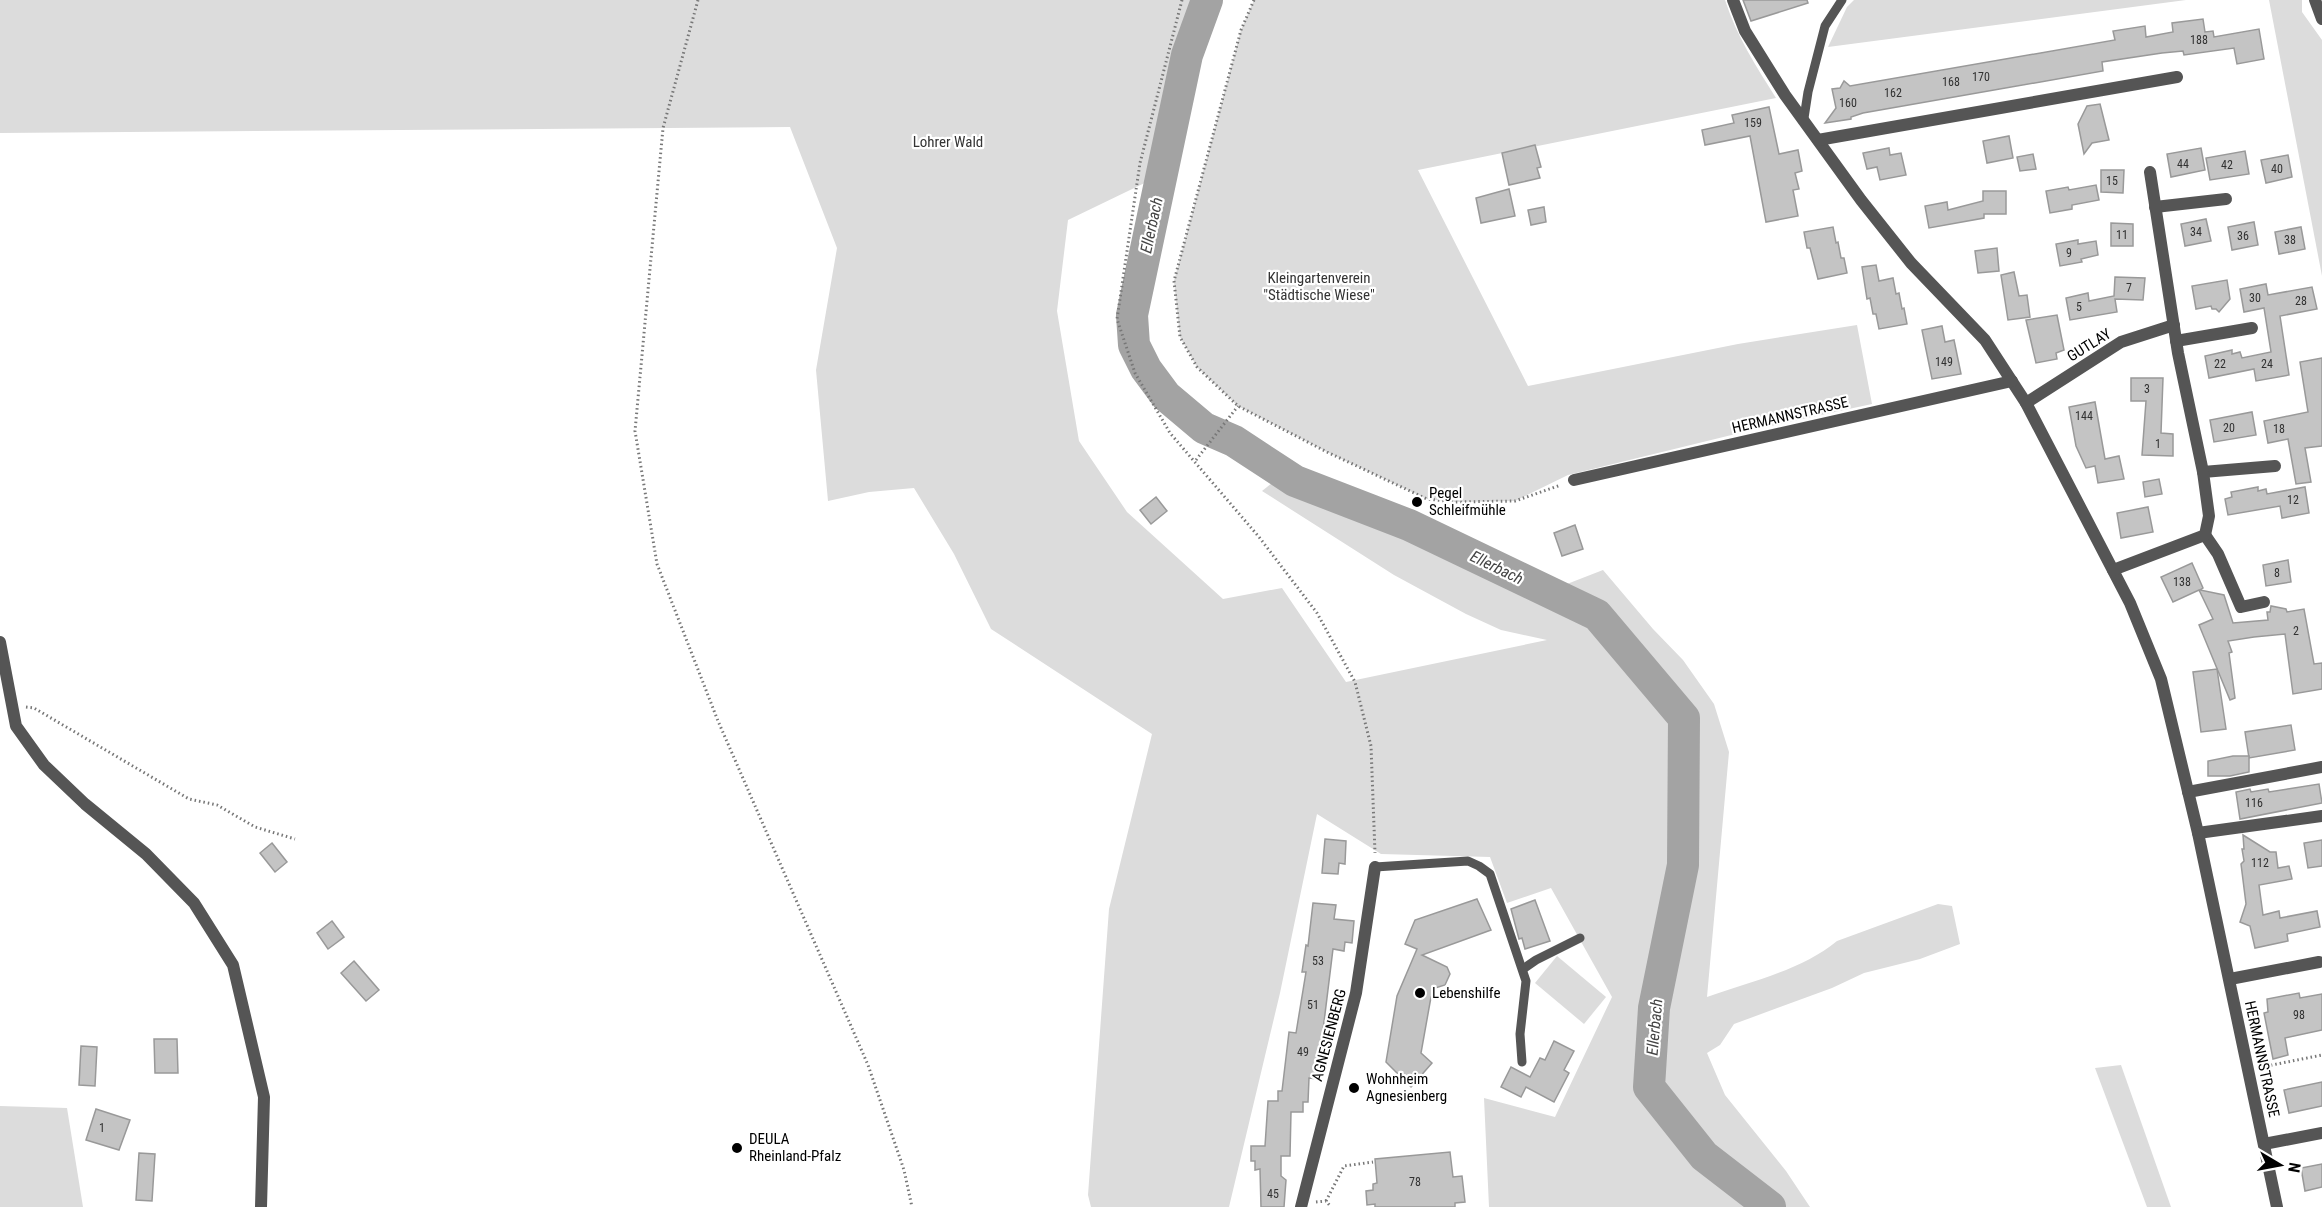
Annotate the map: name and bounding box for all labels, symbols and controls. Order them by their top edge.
house number: 188 [2190,33,2208,47]
house number: 170 [1972,70,1990,84]
house number: 168 [1942,75,1960,89]
house number: 162 [1884,86,1902,100]
house number: 160 [1839,96,1857,110]
house number: 159 [1744,116,1762,130]
park label: Lohrer Wald [913,133,983,151]
house number: 44 [2177,157,2189,171]
house number: 42 [2221,158,2233,172]
house number: 40 [2271,162,2283,176]
house number: 15 [2106,174,2118,188]
water label: Ellerbach [1136,195,1167,255]
house number: 34 [2190,225,2202,239]
house number: 11 [2116,228,2128,242]
house number: 36 [2237,229,2249,243]
house number: 38 [2284,233,2296,247]
house number: 9 [2066,246,2072,260]
park label: Kleingartenverein "Städtische Wiese" [1263,269,1375,304]
house number: 7 [2126,281,2132,295]
house number: 30 [2249,291,2261,305]
house number: 28 [2295,294,2307,308]
house number: 5 [2076,300,2082,314]
street label: GUTLAY [2064,325,2114,365]
house number: 149 [1935,355,1953,369]
house number: 22 [2214,357,2226,371]
house number: 24 [2261,357,2273,371]
house number: 3 [2144,382,2150,396]
street label: HERMANNSTRASSE [1730,393,1850,437]
house number: 144 [2075,409,2093,423]
house number: 20 [2223,421,2235,435]
house number: 18 [2273,422,2285,436]
house number: 1 [2155,437,2161,451]
place label: Pegel Schleifmühle [1429,484,1506,519]
house number: 12 [2287,493,2299,507]
marker: Pegel Schleifmühle [1410,495,1424,509]
water label: Ellerbach [1467,547,1526,588]
house number: 8 [2274,566,2280,580]
house number: 138 [2173,575,2191,589]
house number: 2 [2293,624,2299,638]
house number: 116 [2245,796,2263,810]
house number: 112 [2251,856,2269,870]
house number: 53 [1312,954,1324,968]
place label: Lebenshilfe [1432,984,1500,1002]
marker: Lebenshilfe [1413,986,1427,1000]
street label: AGNESIENBERG [1308,987,1350,1083]
house number: 51 [1307,998,1319,1012]
water label: Ellerbach [1643,998,1666,1056]
street label: HERMANNSTRASSE [2241,999,2283,1119]
house number: 98 [2293,1008,2305,1022]
house number: 49 [1297,1045,1309,1059]
place label: Wohnheim Agnesienberg [1366,1070,1447,1105]
marker: Wohnheim Agnesienberg [1347,1081,1361,1095]
house number: 1 [99,1121,105,1135]
place label: DEULA Rheinland-Pfalz [749,1130,841,1165]
north arrow [2250,1135,2310,1195]
marker: DEULA Rheinland-Pfalz [730,1141,744,1155]
text: N [2284,1161,2304,1174]
house number: 78 [1409,1175,1421,1189]
house number: 45 [1267,1187,1279,1201]

